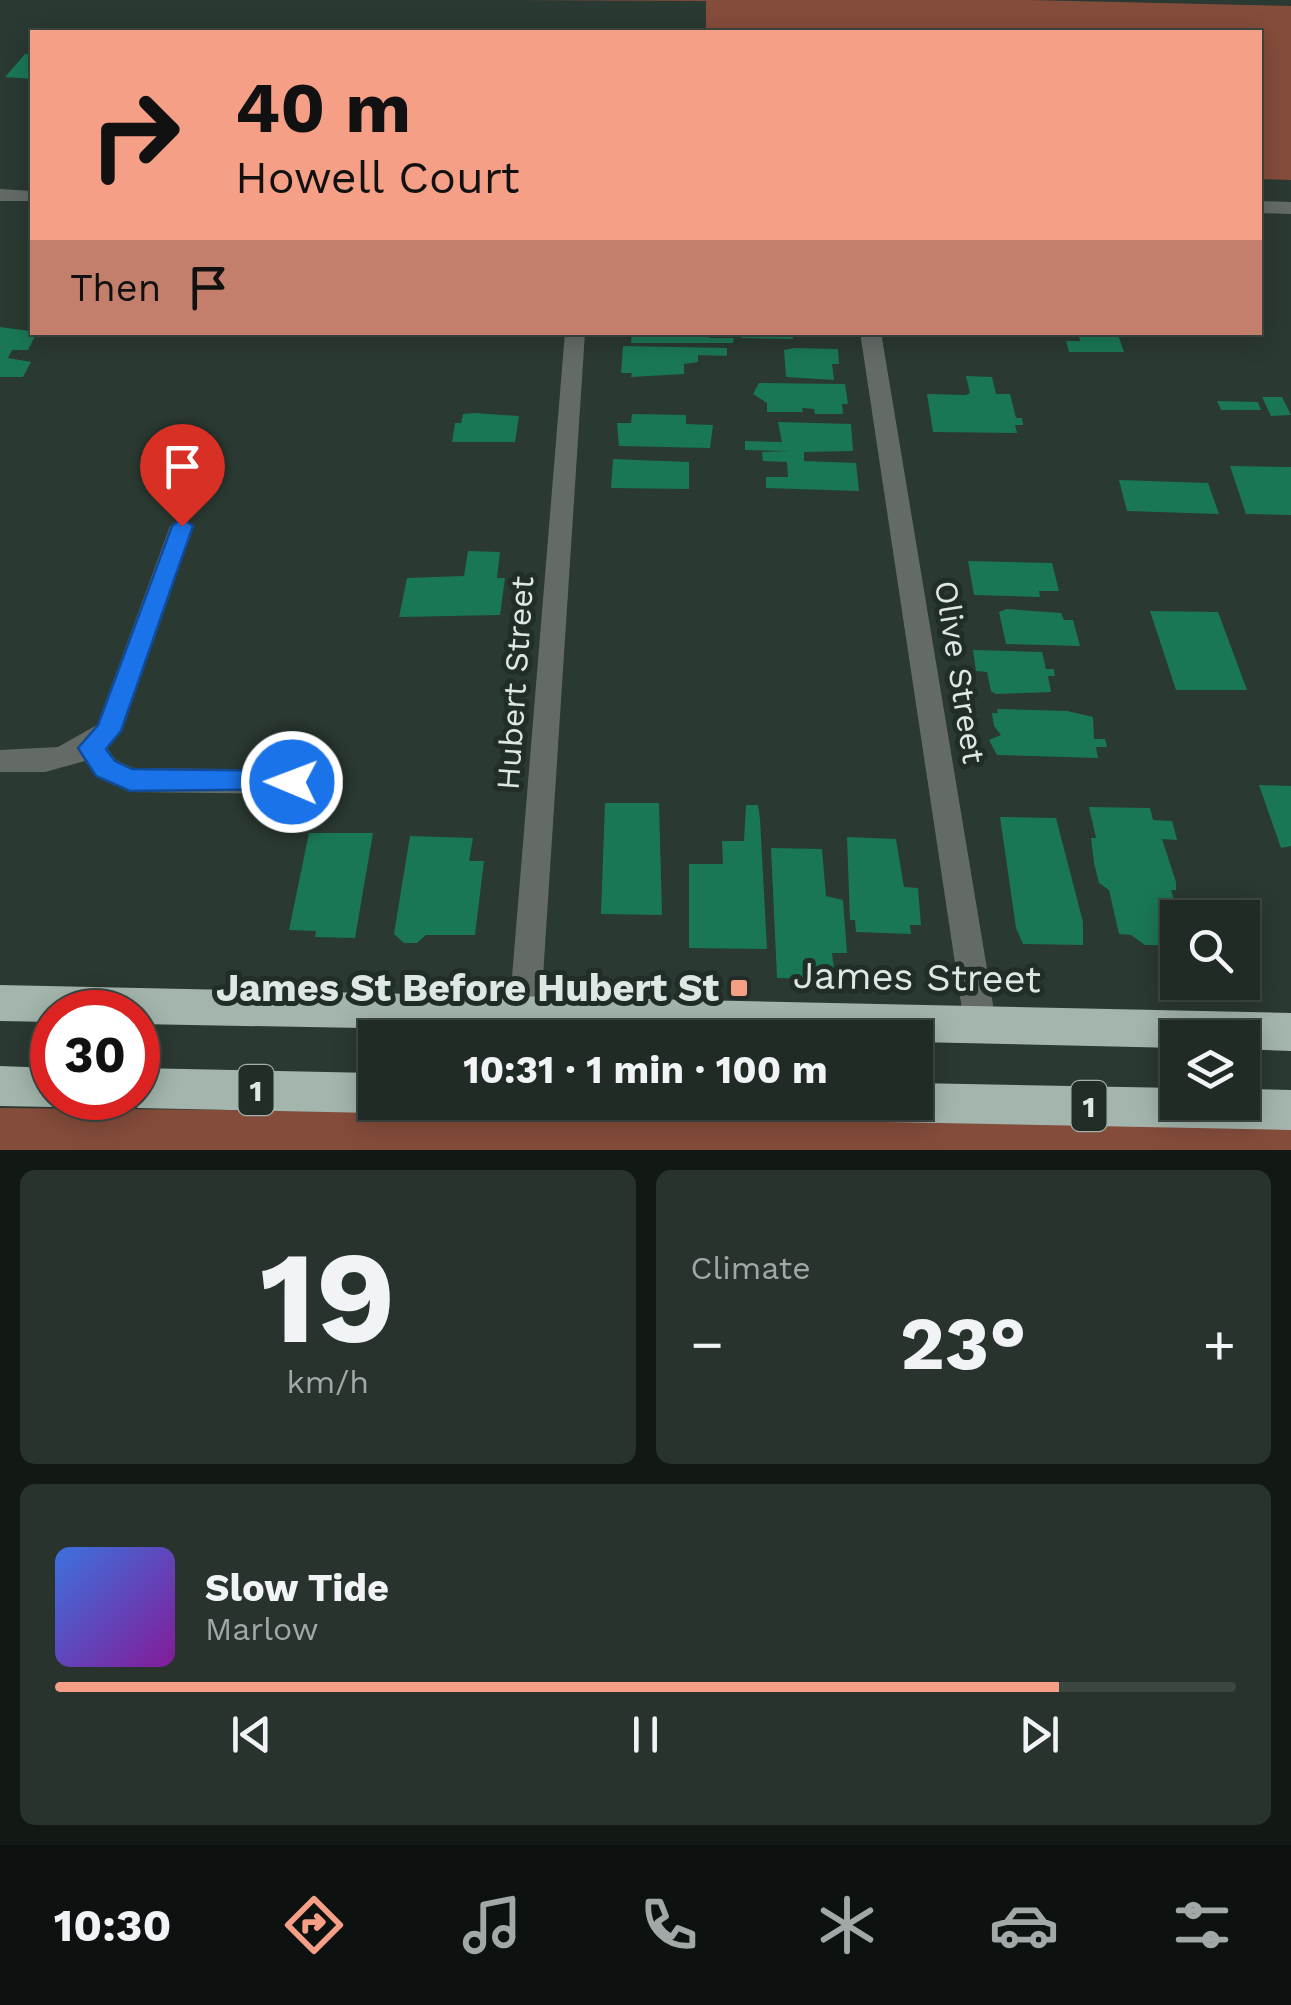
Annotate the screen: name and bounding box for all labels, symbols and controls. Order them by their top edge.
text: 40 m [235,67,411,149]
icon: right [70,70,200,200]
text: Howell Court [235,151,520,204]
icon: arrive [181,260,236,315]
text: Then [70,266,161,310]
pin [140,424,225,527]
icon: arrive [155,439,210,494]
street label: Hubert Street [489,575,541,791]
street label: Olive Street [927,578,993,766]
position arrow [240,730,344,834]
map controls [1160,900,1260,1120]
button: search [1160,900,1260,1000]
street label: James Street [793,953,1041,1001]
place label: James St Before Hubert St [216,966,719,1010]
marker: James St Before Hubert St [728,977,750,999]
speed limit sign: 30 [30,990,160,1120]
button: layers [1160,1020,1260,1120]
text: 10:31 · 1 min · 100 m [463,1048,828,1092]
road number: 1 [238,1065,274,1115]
road number: 1 [1072,1081,1106,1131]
text: 19 [260,1221,396,1374]
text: Climate [691,1249,811,1287]
text: 23° [900,1299,1026,1387]
text: − [691,1312,724,1376]
text: + [1203,1312,1236,1376]
text: km/h [287,1363,369,1401]
text: Slow Tide [205,1566,389,1610]
text: Marlow [205,1610,319,1648]
icon: previous [224,1707,279,1762]
icon: pause [618,1707,673,1762]
icon: next [1012,1707,1067,1762]
icon: directions [279,1890,349,1960]
icon: music [457,1890,527,1960]
icon: phone [634,1890,704,1960]
icon: climate [812,1890,882,1960]
icon: car [989,1890,1059,1960]
icon: filters [1167,1890,1237,1960]
text: 10:30 [54,1899,171,1952]

